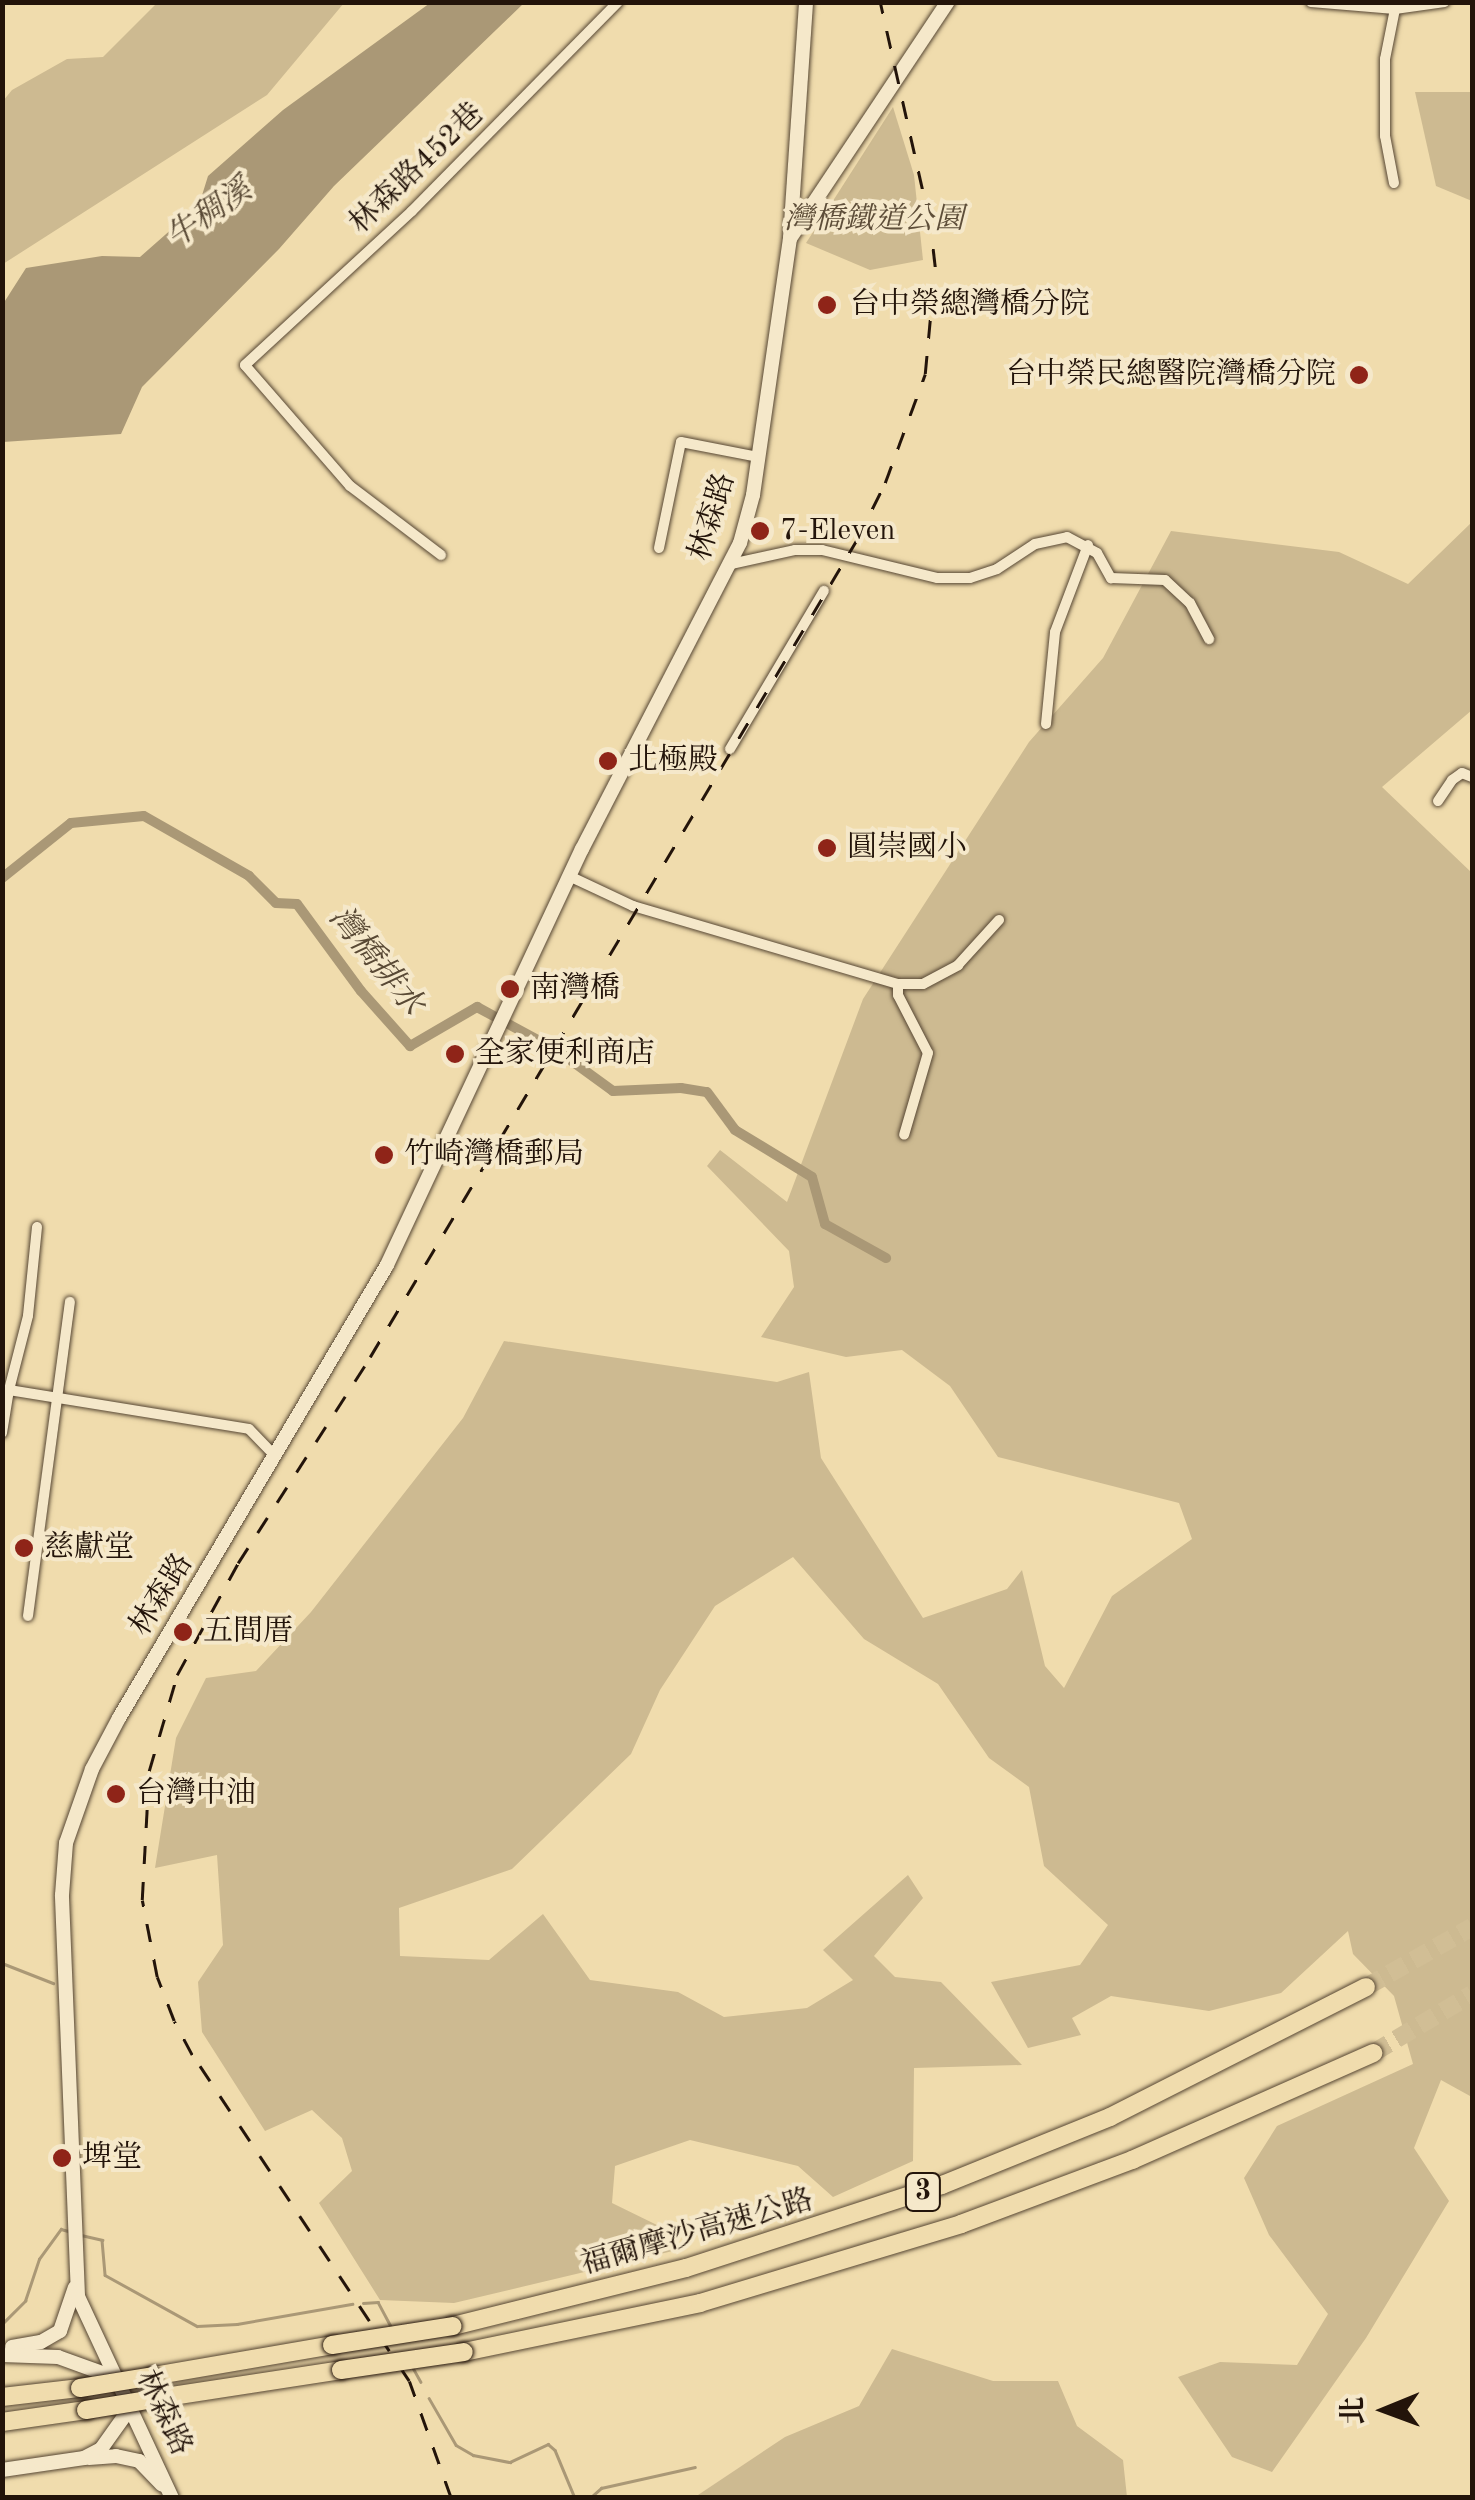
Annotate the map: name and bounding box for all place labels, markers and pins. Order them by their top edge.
place label: 台中榮總灣橋分院 [850,287,1090,323]
marker: 台中榮總灣橋分院 [814,292,840,318]
place label: 台中榮民總醫院灣橋分院 [1006,357,1336,393]
marker: 台中榮民總醫院灣橋分院 [1346,362,1372,388]
place label: 7-Eleven [780,513,896,549]
marker: 7-Eleven [749,520,771,542]
place label: 北極殿 [628,743,718,779]
marker: 北極殿 [597,750,619,772]
place label: 圓崇國小 [847,830,967,866]
marker: 圓崇國小 [816,837,838,859]
place label: 南灣橋 [530,971,620,1007]
marker: 南灣橋 [499,978,521,1000]
place label: 全家便利商店 [475,1036,655,1072]
marker: 全家便利商店 [444,1043,466,1065]
place label: 竹崎灣橋郵局 [404,1137,584,1173]
marker: 竹崎灣橋郵局 [373,1144,395,1166]
place label: 慈獻堂 [44,1530,134,1566]
marker: 慈獻堂 [13,1537,35,1559]
place label: 五間厝 [203,1614,293,1650]
marker: 五間厝 [172,1621,194,1643]
place label: 台灣中油 [136,1776,256,1812]
marker: 台灣中油 [105,1783,127,1805]
place label: 埤堂 [82,2140,142,2176]
marker: 埤堂 [51,2147,73,2169]

